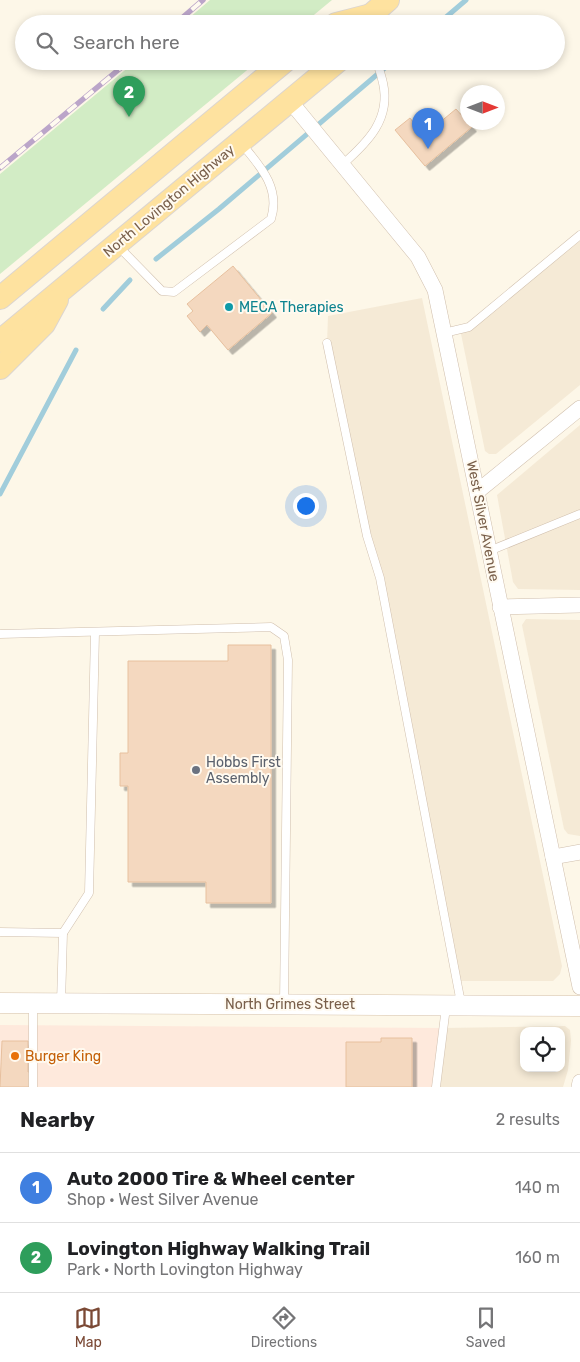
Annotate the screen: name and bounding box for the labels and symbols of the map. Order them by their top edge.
pin: 2 [113,76,145,117]
north arrow [460,85,505,130]
pin: 1 [412,108,444,149]
street label: North Lovington Highway [100,141,238,261]
place label: MECA Therapies [239,299,344,316]
marker: MECA Therapies [223,301,235,313]
street label: West Silver Avenue [463,459,503,583]
your location [293,493,319,519]
place label: Hobbs First Assembly [206,754,281,787]
marker: Hobbs First Assembly [190,764,202,776]
street label: North Grimes Street [225,996,356,1013]
place label: Burger King [25,1048,101,1065]
marker: Burger King [9,1050,21,1062]

